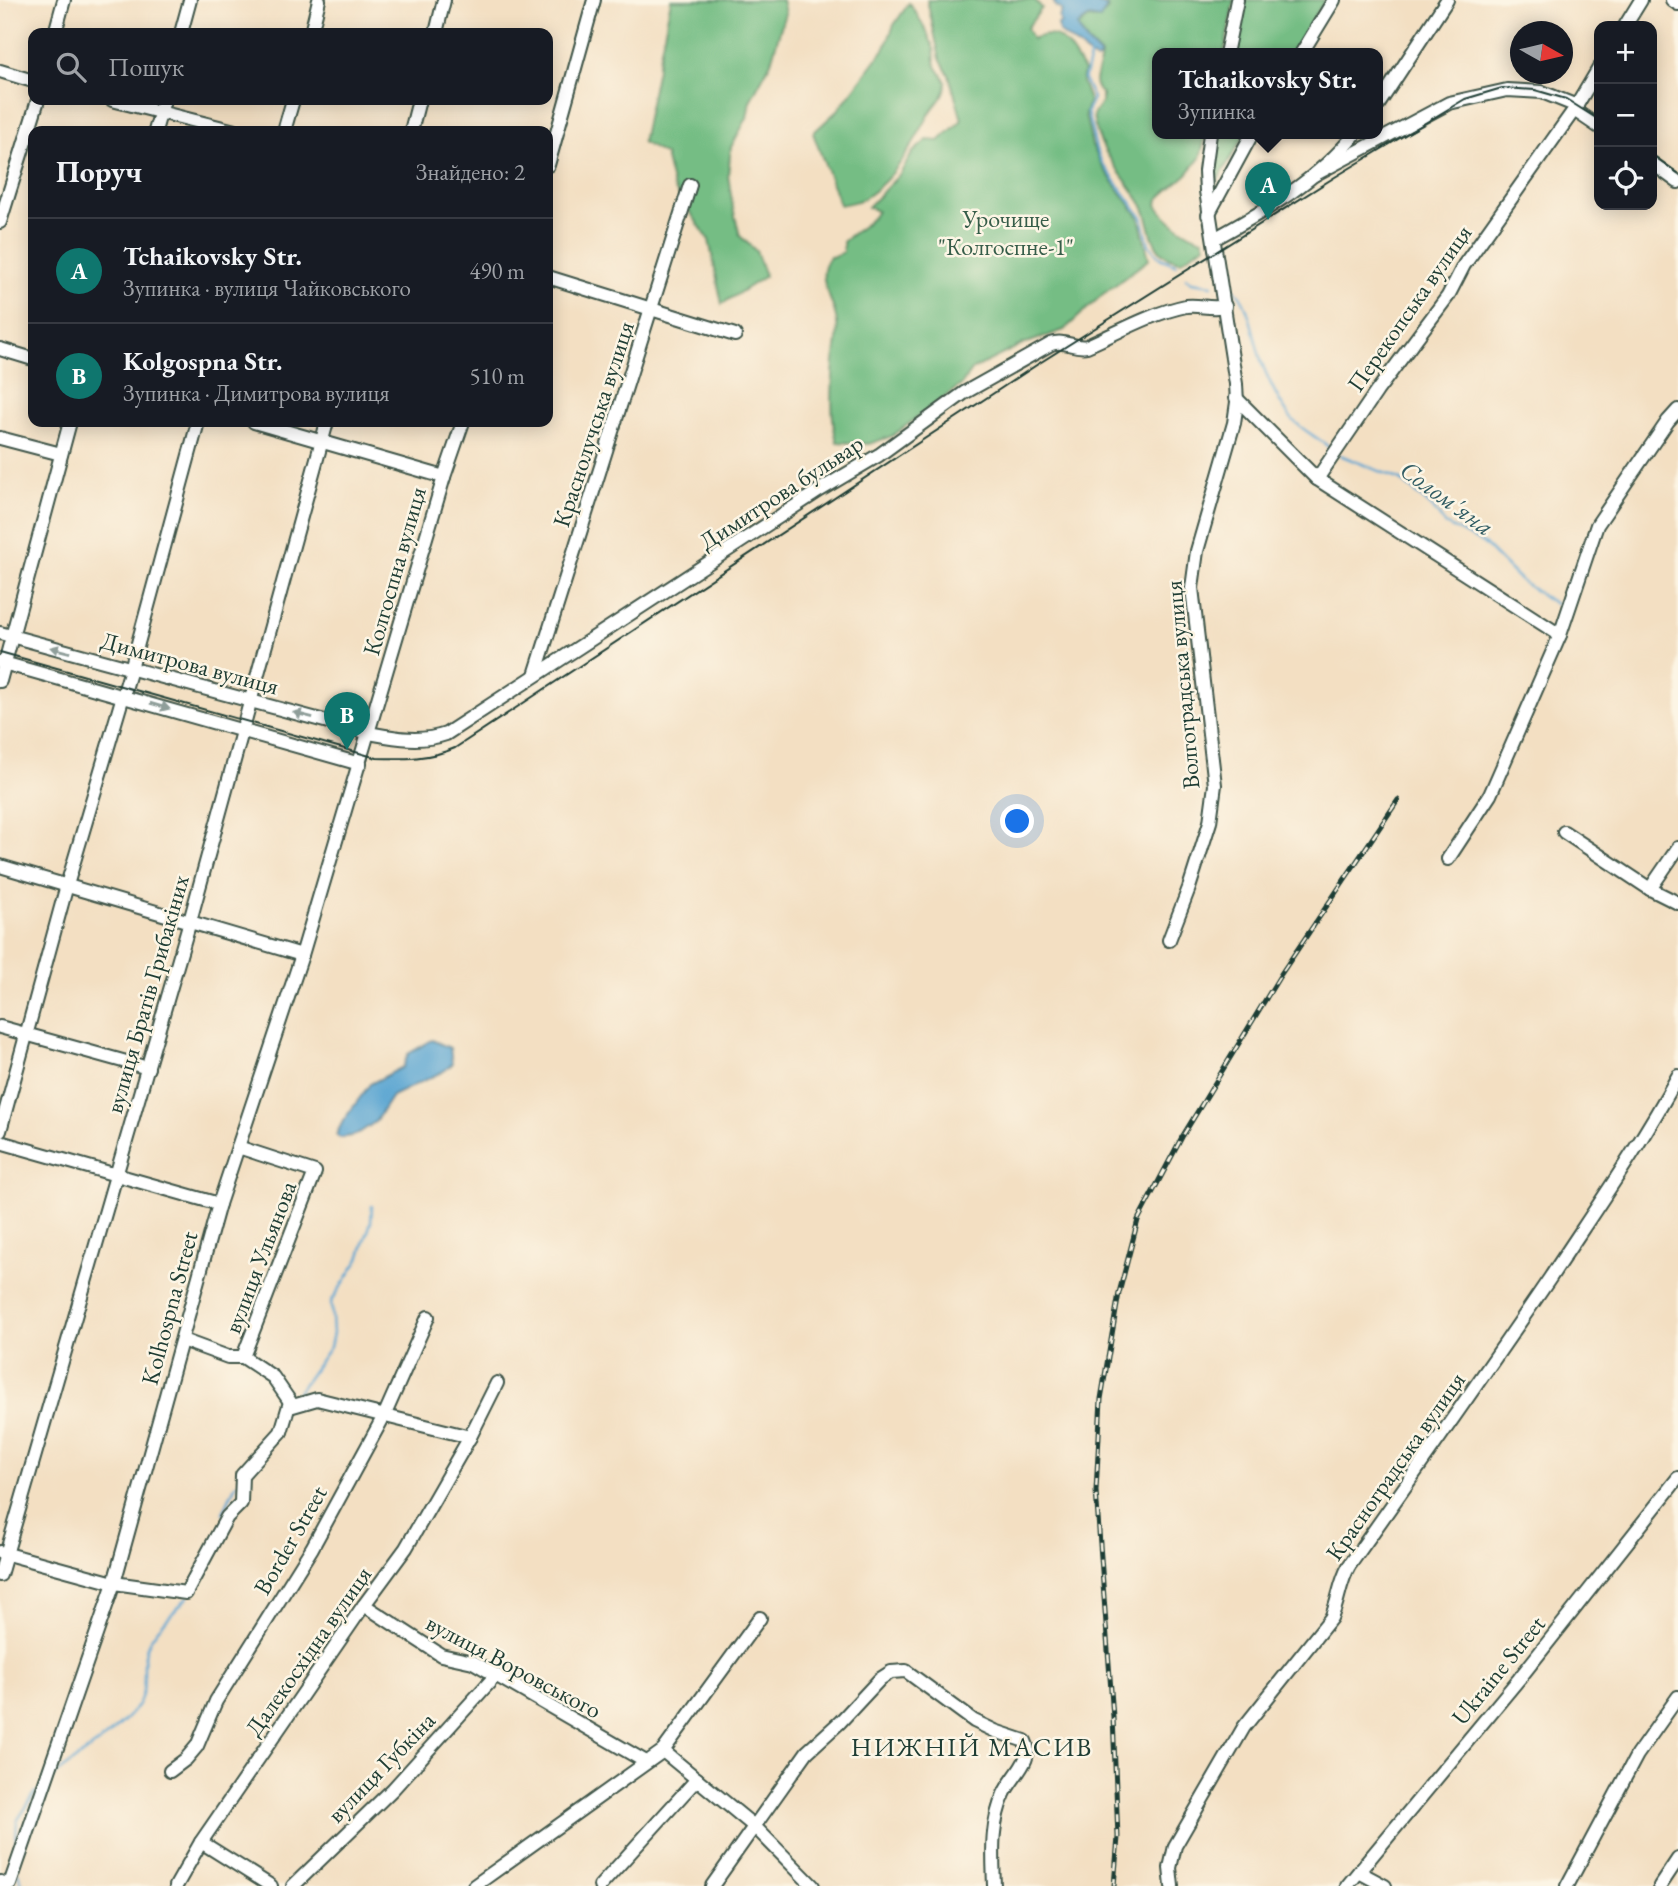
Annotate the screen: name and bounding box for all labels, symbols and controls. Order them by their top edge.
north arrow [1510,21,1573,84]
map controls [1594,21,1657,210]
button: + [1594,21,1657,84]
search box [28,28,553,105]
icon: search [52,48,90,86]
popup [1152,48,1383,139]
text: Пошук [108,50,184,84]
text: Tchaikovsky Str. [1178,62,1357,96]
button: − [1594,84,1657,147]
text: Зупинка [1178,96,1255,126]
button: locate [1594,147,1657,210]
text: Поруч [56,152,142,191]
text: Знайдено: 2 [416,157,525,187]
pin: A [1245,162,1291,220]
park label: Урочище "Колгоспне-1" [938,203,1074,262]
street label: Перекопська вулиця [1340,218,1478,398]
text: Tchaikovsky Str. [123,239,302,273]
text: A [71,256,87,286]
text: 490 m [469,256,525,286]
text: Зупинка · вулиця Чайковського [123,273,411,303]
street label: Краснолучська вулиця [545,317,641,531]
text: Kolgospna Str. [123,344,283,378]
text: B [72,361,86,391]
text: 510 m [469,361,525,391]
text: Зупинка · Димитрова вулиця [123,378,390,408]
street label: Димитрова бульвар [693,427,869,557]
water label: Солом'яна [1393,452,1501,544]
street label: Колгоспна вулиця [355,483,433,659]
street label: Волгоградська вулиця [1157,579,1207,791]
street label: Димитрова вулиця [98,624,283,702]
one-way arrow [49,644,70,654]
pin: B [324,692,370,750]
one-way arrow [150,701,171,711]
one-way arrow [292,709,314,720]
your location [1000,804,1034,838]
street label: вулиця Братів Грибакіних [98,871,196,1117]
street label: вулиця Ульянова [217,1176,303,1338]
street label: Kolhospna Street [134,1227,205,1388]
street label: Красноградська вулиця [1318,1365,1472,1566]
street label: Border Street [246,1479,334,1600]
street label: Далекосхідна вулиця [238,1560,378,1742]
street label: вулиця Воровського [421,1607,607,1725]
street label: Ukraine Street [1444,1609,1552,1731]
street label: вулиця Губкіна [320,1705,442,1829]
district label: НИЖНІЙ МАСИВ [851,1730,1093,1764]

